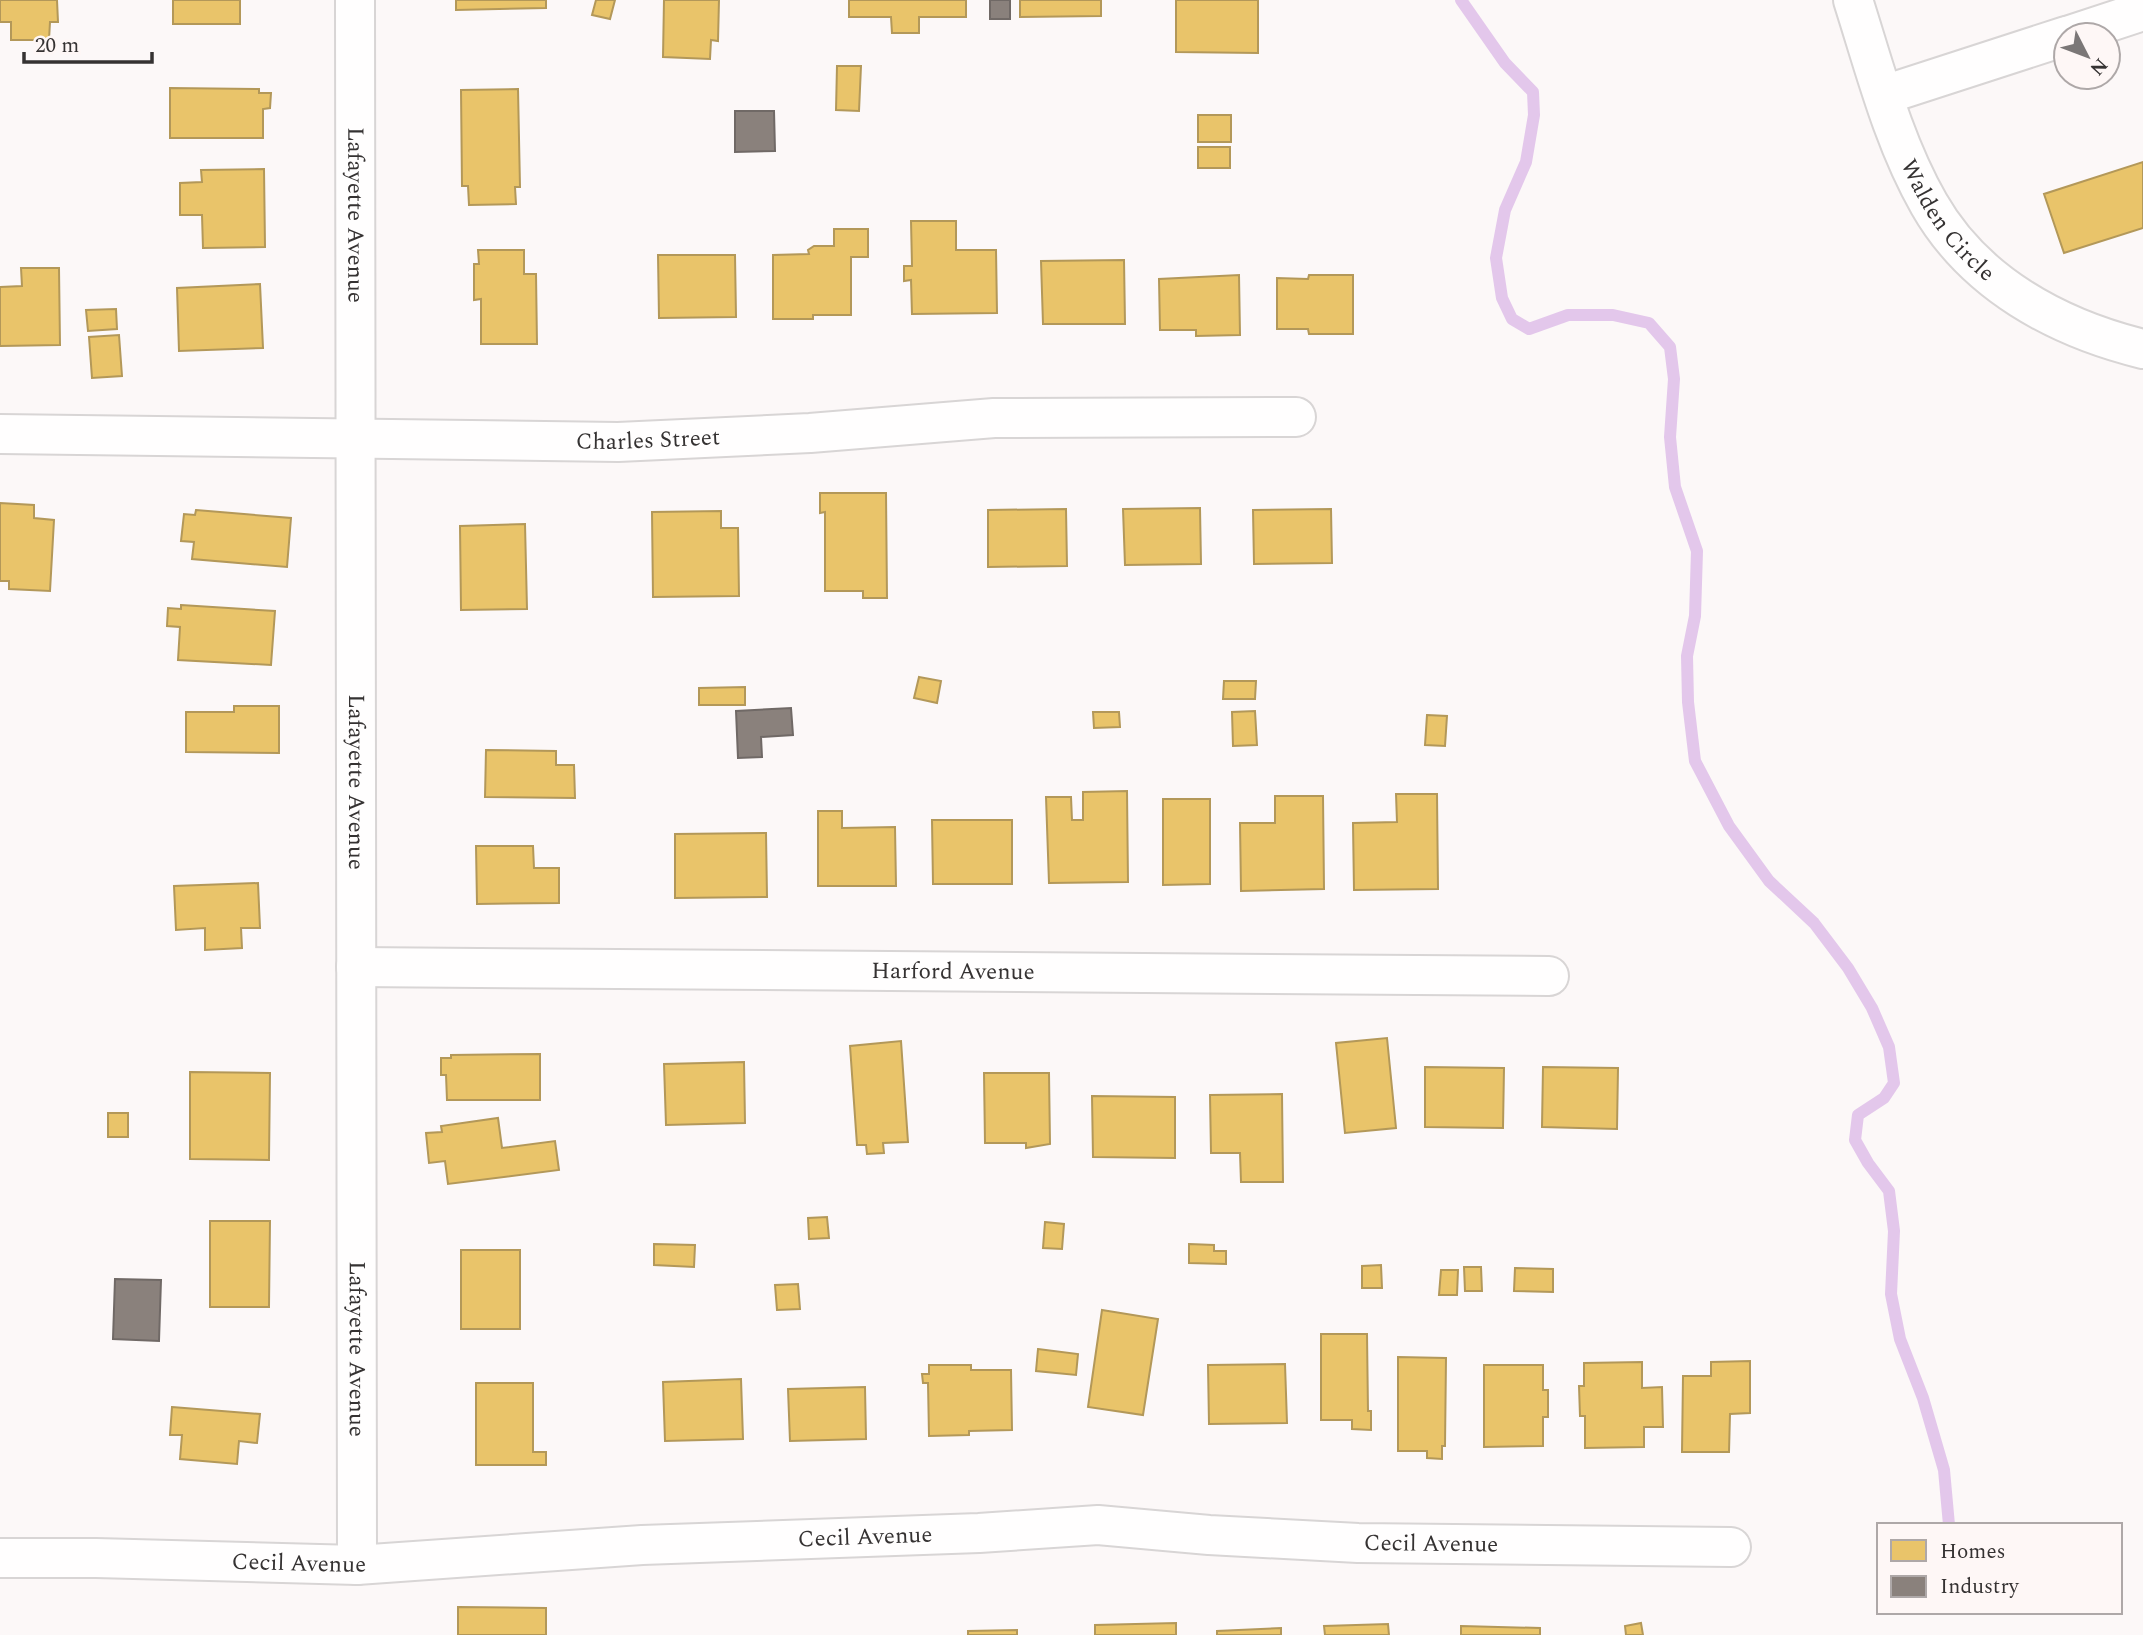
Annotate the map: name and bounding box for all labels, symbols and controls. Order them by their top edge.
scale bar [24,21,152,65]
north arrow [2052,21,2122,91]
text: 20 m [35,30,79,62]
text: N [2083,51,2114,82]
street label: Lafayette Avenue [338,127,373,303]
street label: Walden Circle [1891,153,2003,290]
street label: Charles Street [576,420,721,460]
street label: Lafayette Avenue [338,694,374,870]
street label: Harford Avenue [871,953,1035,990]
street label: Lafayette Avenue [339,1261,374,1437]
street label: Cecil Avenue [797,1517,933,1557]
legend [1877,1523,2122,1614]
street label: Cecil Avenue [1364,1526,1499,1562]
text: Homes [1940,1536,2006,1568]
street label: Cecil Avenue [231,1544,367,1583]
text: Industry [1940,1571,2020,1603]

